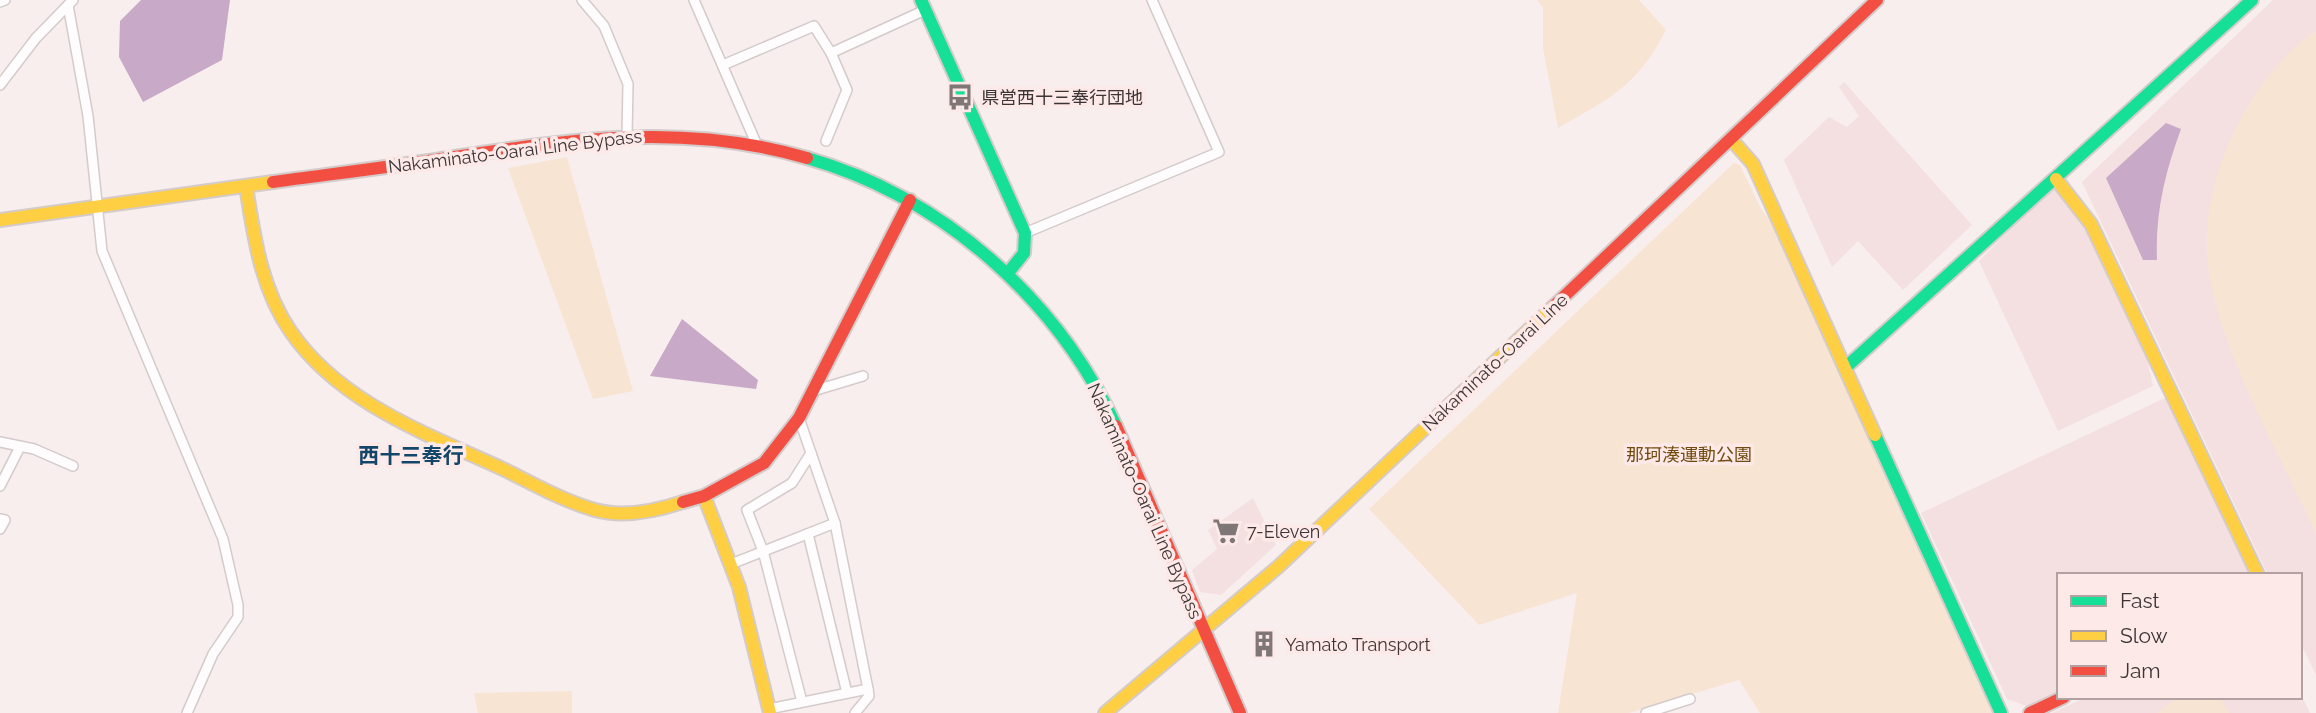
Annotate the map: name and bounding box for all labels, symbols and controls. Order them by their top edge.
bus stop icon: 県営西十三奉行団地 [945,82,975,112]
place label: 県営西十三奉行団地 [981,87,1143,108]
street label: Nakaminato-Oarai Line Bypass [387,125,643,177]
street label: Nakaminato-Oarai Line [1418,289,1572,435]
street label: Nakaminato-Oarai Line Bypass [1083,380,1207,622]
district label: 西十三奉行 [359,443,464,468]
park label: 那珂湊運動公園 [1626,444,1752,465]
supermarket icon: 7-Eleven [1211,516,1241,546]
place label: 7-Eleven [1247,521,1320,542]
legend [2057,573,2302,699]
text: Fast [2120,588,2160,613]
text: Slow [2120,623,2168,648]
building icon: Yamato Transport [1249,629,1279,659]
place label: Yamato Transport [1285,634,1431,655]
text: Jam [2120,658,2161,683]

